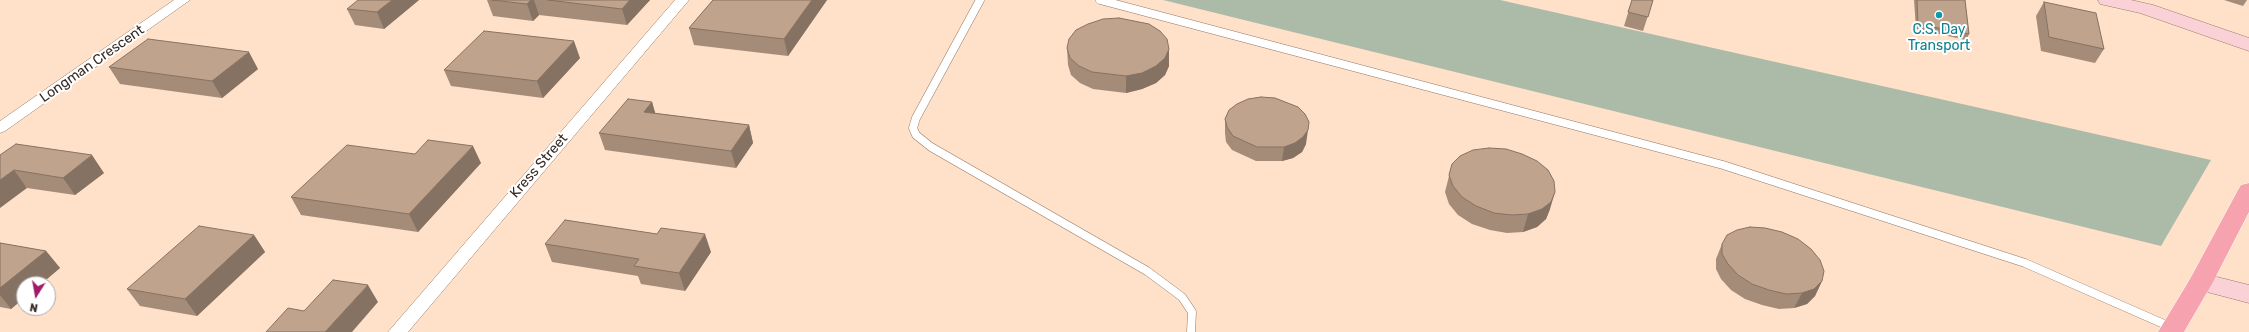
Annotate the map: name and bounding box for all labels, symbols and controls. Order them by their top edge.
marker: C.S. Day Transport [1934,10,1944,20]
street label: Longman Crescent [37,22,147,106]
place label: C.S. Day Transport [1908,22,1970,54]
street label: Kress Street [507,130,571,202]
north arrow [16,276,56,316]
text: N [29,300,39,314]

